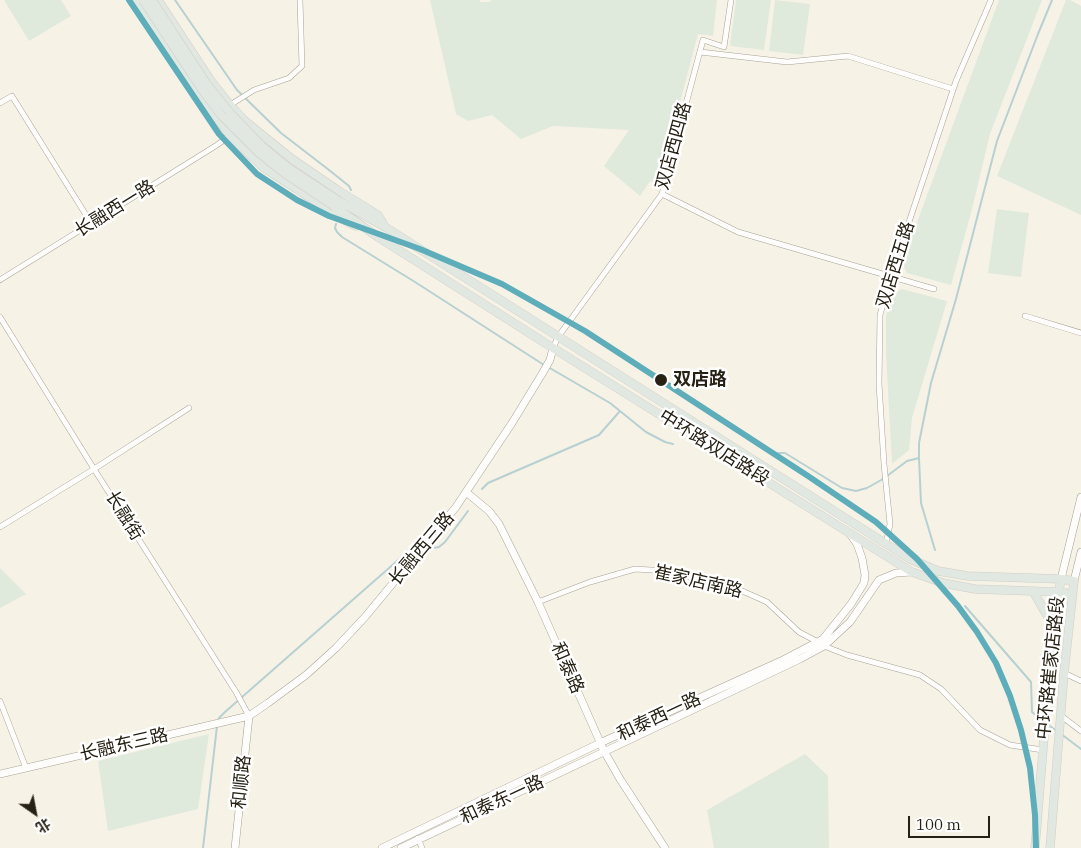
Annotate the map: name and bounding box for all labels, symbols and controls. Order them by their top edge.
street label: 双店西四路 [652,100,696,192]
street label: 长融西一路 [71,176,159,242]
street label: 双店西五路 [873,219,919,311]
place label: 双店路 [673,369,727,391]
marker: 双店路 [653,372,669,388]
street label: 中环路双店路段 [655,405,773,491]
street label: 长融街 [101,487,147,545]
street label: 长融西三路 [385,508,459,590]
street label: 崔家店南路 [652,561,744,603]
street label: 中环路崔家店路段 [1033,595,1069,741]
street label: 和泰路 [546,639,588,697]
street label: 和泰西一路 [614,688,704,746]
street label: 长融东三路 [78,724,170,766]
street label: 和顺路 [228,754,256,810]
street label: 和泰东一路 [457,771,547,829]
north arrow [10,788,60,838]
scale bar [911,806,994,838]
text: 北 [32,814,54,837]
text: 100 m [916,815,961,834]

